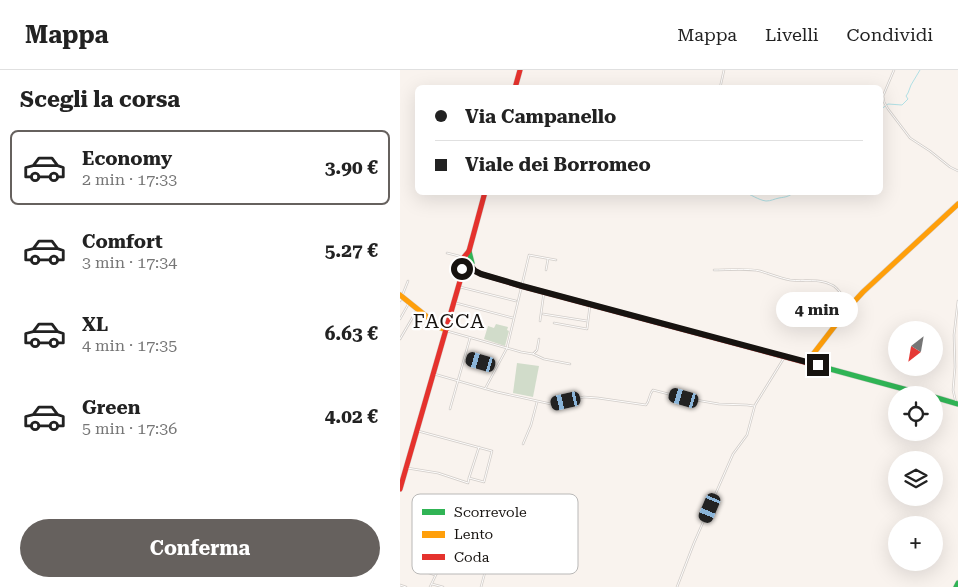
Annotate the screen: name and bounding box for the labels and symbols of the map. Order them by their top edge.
route start [451,258,473,280]
callout: 4 min [777,292,859,328]
district label: FACCA [413,309,485,333]
north arrow [888,321,942,376]
car [464,351,497,373]
route end [807,354,829,376]
car [667,387,700,409]
car [549,390,582,412]
car [697,491,722,525]
legend [412,494,578,574]
text: Scorrevole [454,504,527,520]
text: Lento [454,526,493,542]
text: Coda [454,549,490,565]

